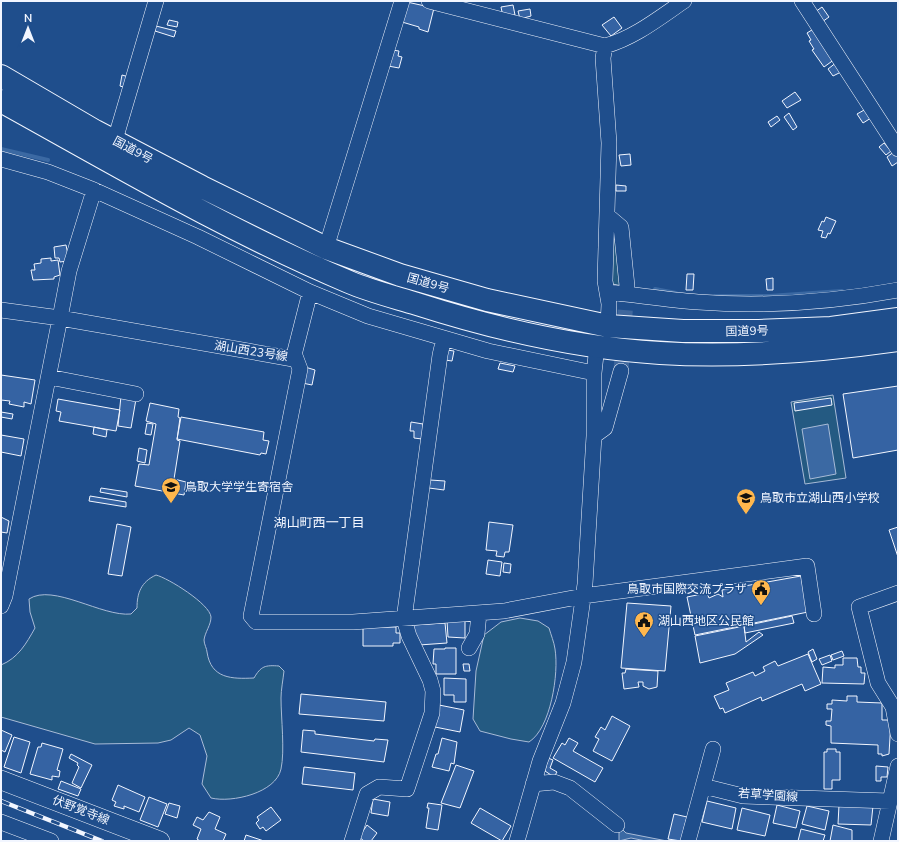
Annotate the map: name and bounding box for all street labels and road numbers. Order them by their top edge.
street label: 国道9号 [110,133,156,167]
street label: 国道9号 [405,269,451,297]
street label: 国道9号 [725,323,769,339]
street label: 湖山西23号線 [213,337,289,365]
street label: 若草学園線 [738,785,798,805]
street label: 伏野覚寺線 [50,792,112,828]

